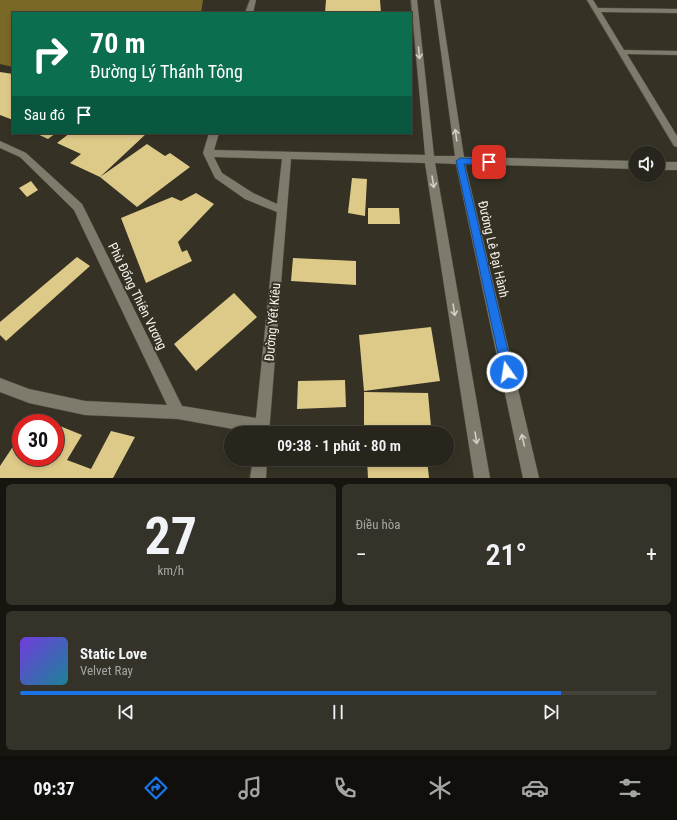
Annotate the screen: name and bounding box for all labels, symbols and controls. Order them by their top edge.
text: 70 m [90,27,146,60]
icon: right [24,28,76,80]
one-way arrow [416,46,423,59]
text: Đường Lý Thánh Tông [90,61,243,82]
icon: arrive [73,104,95,126]
text: Sau đó [24,106,65,124]
one-way arrow [452,129,460,142]
pin [472,145,506,179]
map controls [629,146,665,182]
button: sound [629,146,665,182]
icon: arrive [478,151,500,173]
one-way arrow [429,175,437,188]
street label: Đường Lê Đại Hành [475,199,512,299]
street label: Phù Đổng Thiên Vương [105,240,170,352]
street label: Đường Yết Kiêu [262,282,283,362]
one-way arrow [451,303,459,316]
position arrow [486,351,528,393]
speed limit sign: 30 [12,414,64,466]
one-way arrow [472,432,480,445]
one-way arrow [518,434,526,447]
text: 09:38 · 1 phút · 80 m [277,437,401,455]
text: 27 [144,506,197,567]
text: Điều hòa [356,517,401,532]
text: 21° [485,537,527,572]
text: − [356,542,367,567]
text: + [646,542,657,567]
text: km/h [157,563,184,578]
text: Static Love [80,645,147,663]
text: Velvet Ray [80,663,133,678]
icon: previous [115,701,137,723]
icon: pause [327,701,349,723]
icon: next [540,701,562,723]
icon: directions [142,774,170,802]
icon: music [236,774,264,802]
icon: phone [331,774,359,802]
icon: climate [426,774,454,802]
icon: car [521,774,549,802]
icon: filters [616,774,644,802]
text: 09:37 [33,778,75,799]

